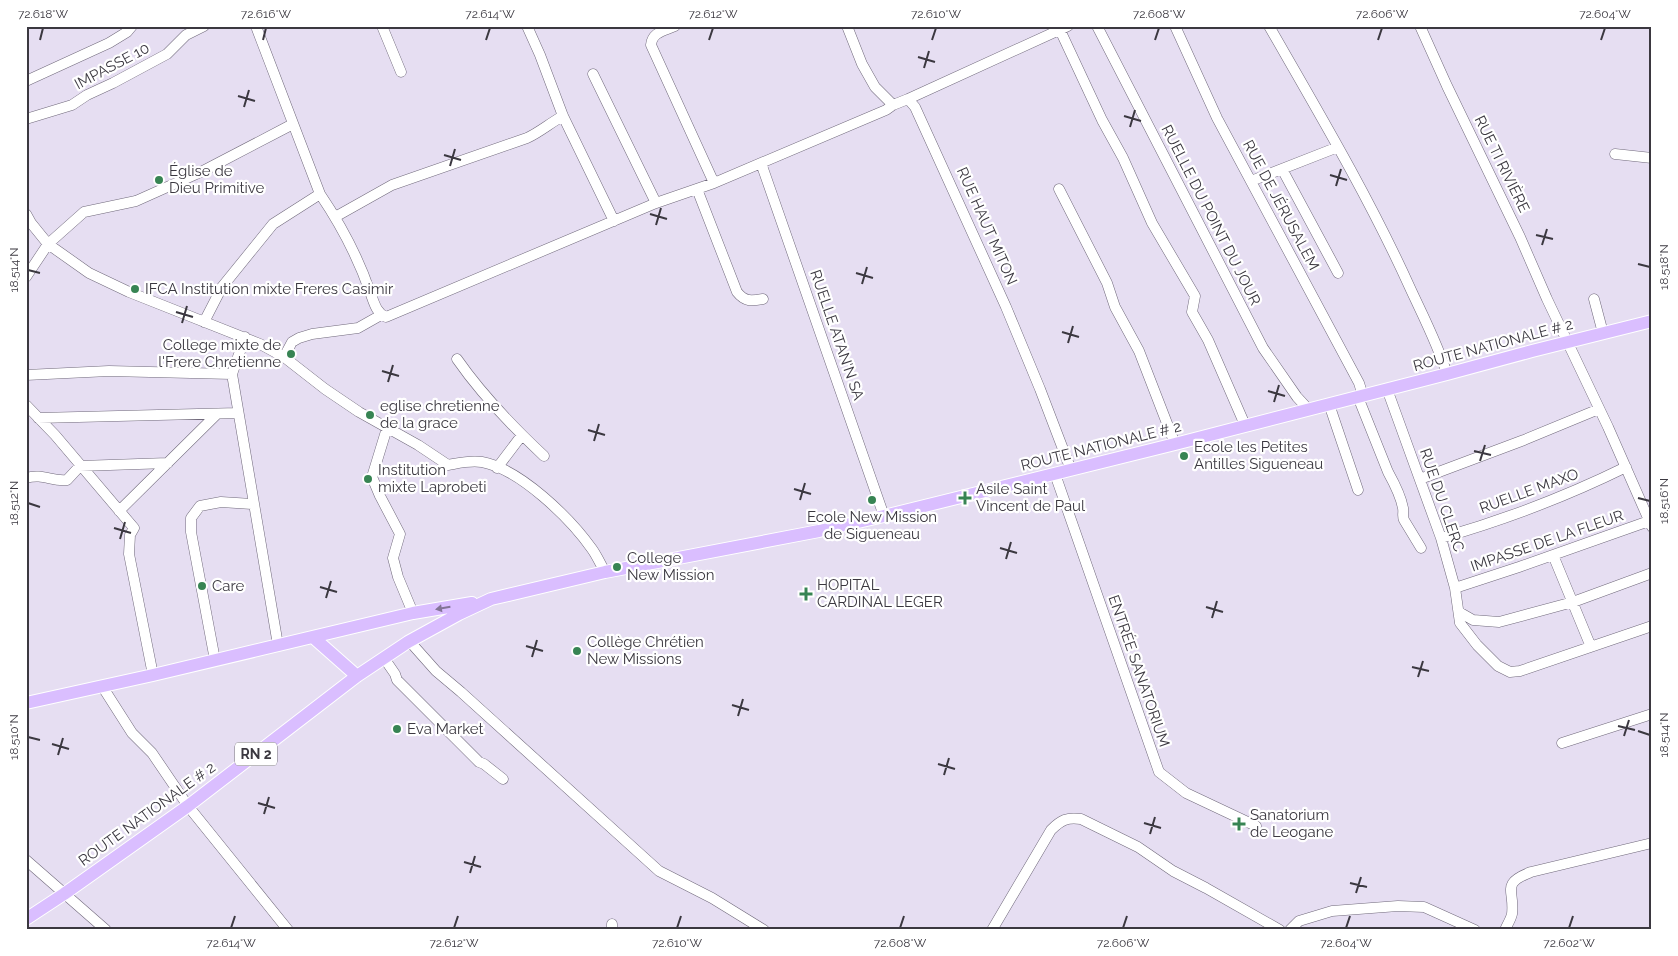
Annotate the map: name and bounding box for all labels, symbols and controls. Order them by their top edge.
text: 72.618°W [18,7,69,21]
text: 72.616°W [241,7,292,21]
text: 72.614°W [465,7,515,21]
text: 72.612°W [688,7,738,21]
text: 72.610°W [911,7,962,21]
text: 72.608°W [1133,7,1186,21]
text: 72.606°W [1356,7,1409,21]
text: 72.604°W [1579,7,1631,21]
street label: IMPASSE 10 [71,39,153,93]
street label: RUE TI RIVIÈRE [1471,112,1533,216]
street label: RUELLE DU POINT DU JOUR [1158,122,1265,308]
street label: RUE DE JÉRUSALEM [1239,137,1323,273]
place label: Église de Dieu Primitive [169,162,264,197]
street label: RUE HAUT MITON [953,164,1021,288]
marker: Église de Dieu Primitive [153,174,165,186]
text: 18.518°N [1657,244,1671,290]
text: 18.514°N [7,247,21,293]
street label: RUELLE ATAN'N SA [806,267,868,403]
place label: IFCA Institution mixte Freres Casimir [145,280,394,298]
marker: IFCA Institution mixte Freres Casimir [129,283,141,295]
street label: ROUTE NATIONALE # 2 [1411,315,1575,375]
place label: College mixte de l'Frere Chretienne [158,336,281,371]
marker: College mixte de l'Frere Chretienne [285,348,297,360]
place label: eglise chretienne de la grace [380,397,500,432]
marker: eglise chretienne de la grace [364,409,376,421]
street label: ROUTE NATIONALE # 2 [1019,417,1183,475]
place label: Ecole les Petites Antilles Sigueneau [1194,438,1323,473]
street label: RUE DU CLERC [1416,446,1468,554]
marker: Ecole les Petites Antilles Sigueneau [1178,450,1190,462]
place label: Institution mixte Laprobeti [378,461,487,496]
street label: RUELLE MAXO [1477,465,1581,517]
marker: Institution mixte Laprobeti [362,473,374,485]
text: 18.516°N [1657,478,1671,524]
place label: Asile Saint Vincent de Paul [976,480,1086,515]
text: 18.512°N [7,481,21,525]
marker: Asile Saint Vincent de Paul [958,491,972,505]
marker: Ecole New Mission de Sigueneau [866,494,878,506]
street label: IMPASSE DE LA FLEUR [1468,506,1626,576]
place label: Ecole New Mission de Sigueneau [807,508,937,543]
place label: College New Mission [627,549,715,584]
marker: College New Mission [611,561,623,573]
place label: HOPITAL CARDINAL LEGER [817,576,943,611]
place label: Care [212,577,244,595]
marker: Care [196,580,208,592]
marker: HOPITAL CARDINAL LEGER [799,587,813,601]
street label: ENTRÉE SANATORIUM [1105,593,1173,749]
one-way arrow [435,604,451,612]
place label: Collège Chrétien New Missions [587,633,704,668]
marker: Collège Chrétien New Missions [571,645,583,657]
text: 18.514°N [1657,712,1671,758]
text: 18.510°N [7,714,21,760]
place label: Eva Market [407,720,483,738]
marker: Eva Market [391,723,403,735]
road number: RN 2 [235,742,277,766]
street label: ROUTE NATIONALE # 2 [75,758,219,870]
place label: Sanatorium de Leogane [1250,806,1333,841]
marker: Sanatorium de Leogane [1232,817,1246,831]
text: 72.614°W [206,936,256,950]
text: 72.612°W [429,936,479,950]
text: 72.610°W [652,936,703,950]
text: 72.608°W [874,936,927,950]
text: 72.606°W [1097,936,1150,950]
text: 72.604°W [1320,936,1372,950]
text: 72.602°W [1543,936,1595,950]

